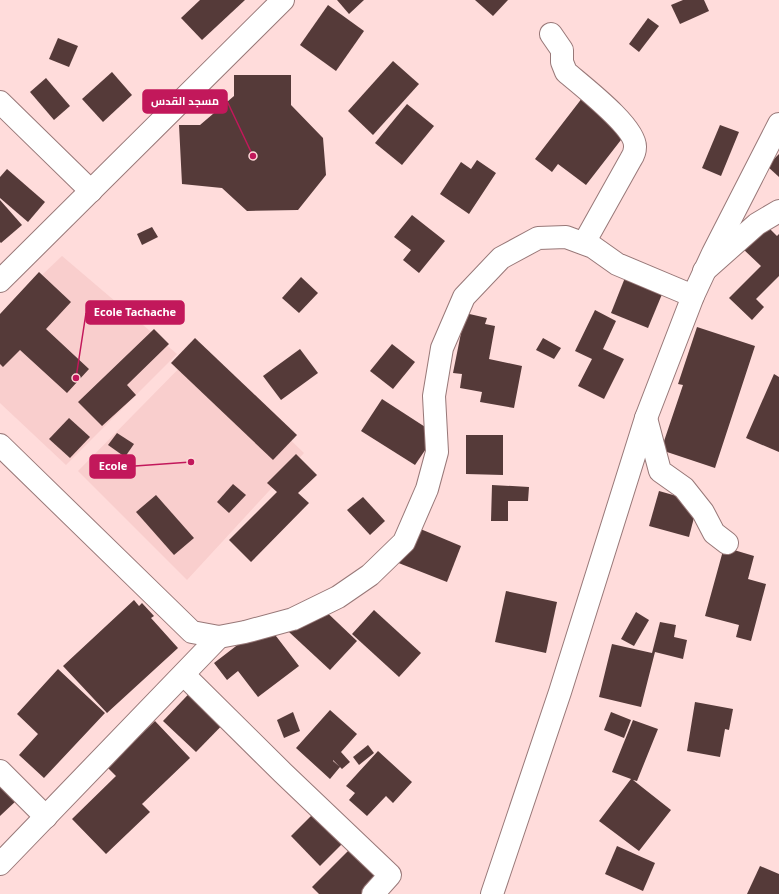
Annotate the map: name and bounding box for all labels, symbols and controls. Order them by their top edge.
callout: مسجد القدس [143,90,227,113]
text: مسجد القدس [151,93,219,108]
callout: Ecole Tachache [86,301,184,324]
text: Ecole Tachache [94,304,177,319]
callout: Ecole [90,455,135,478]
text: Ecole [99,458,128,473]

